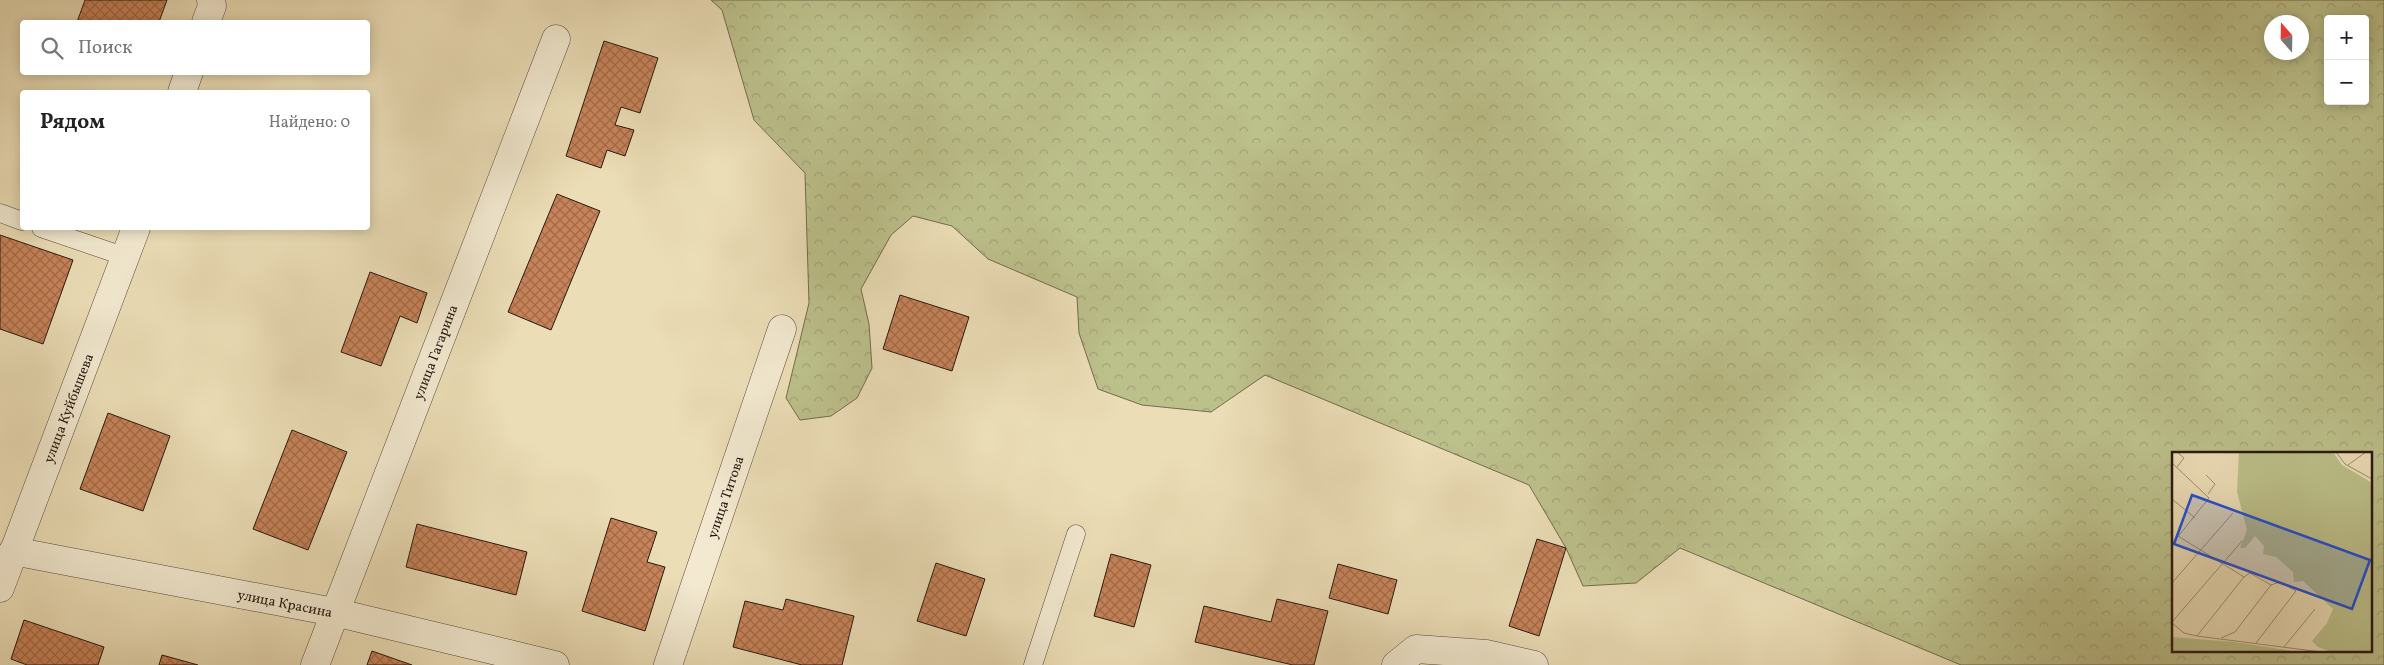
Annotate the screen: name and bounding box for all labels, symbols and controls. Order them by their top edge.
north arrow [2264,15,2309,60]
map controls [2324,15,2369,105]
button: + [2324,15,2369,60]
search box [20,20,370,75]
icon: search [38,34,66,62]
text: Поиск [78,35,132,61]
button: − [2324,60,2369,105]
text: Рядом [40,108,105,137]
text: Найдено: 0 [269,112,350,134]
street label: улица Гагарина [410,302,463,403]
street label: улица Куйбышева [40,351,99,466]
inset map [2172,452,2372,652]
street label: улица Титова [703,454,749,541]
street label: улица Красина [236,586,334,623]

